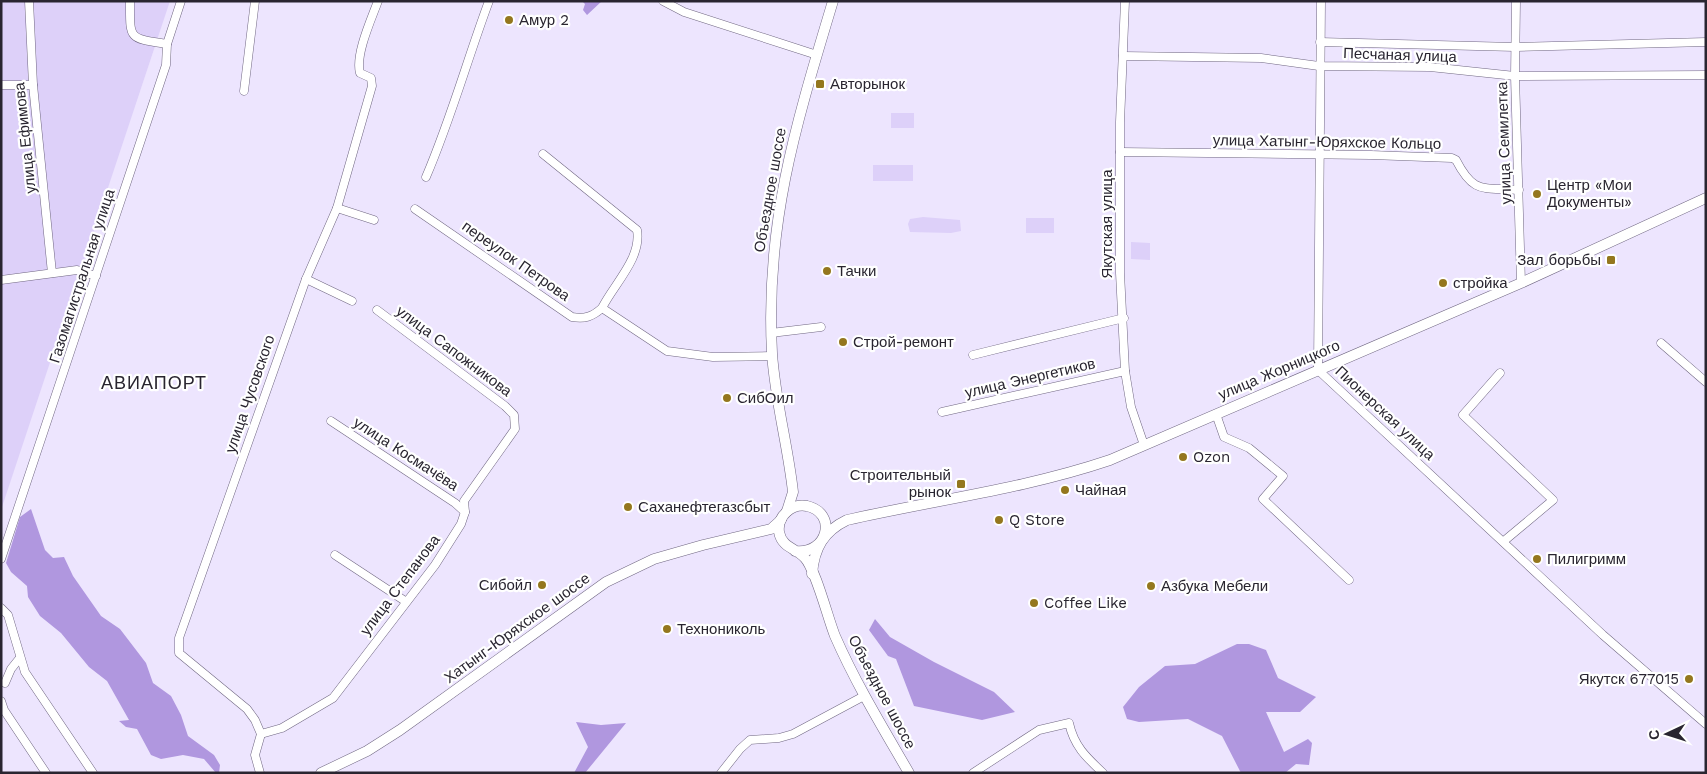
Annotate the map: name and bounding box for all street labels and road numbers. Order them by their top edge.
street label: Песчаная улица [1343,44,1458,66]
street label: улица Ефимова [10,81,40,195]
street label: улица Семилетка [1493,81,1515,205]
street label: Объездное шоссе [750,126,790,254]
street label: улица Хатынг-Юряхское Кольцо [1213,131,1441,153]
street label: Якутская улица [1098,169,1116,278]
street label: Газомагистральная улица [45,186,119,365]
street label: переулок Петрова [459,217,574,305]
street label: улица Сапожникова [393,302,516,401]
street label: улица Чусовского [221,333,279,455]
street label: улица Жорницкого [1215,336,1343,404]
street label: улица Энергетиков [963,354,1097,402]
street label: Пионерская улица [1331,362,1439,464]
street label: улица Космачёва [350,413,462,495]
street label: улица Степанова [356,531,444,639]
street label: Хатынг-Юряхское шоссе [441,569,593,687]
street label: Объездное шоссе [844,632,920,752]

